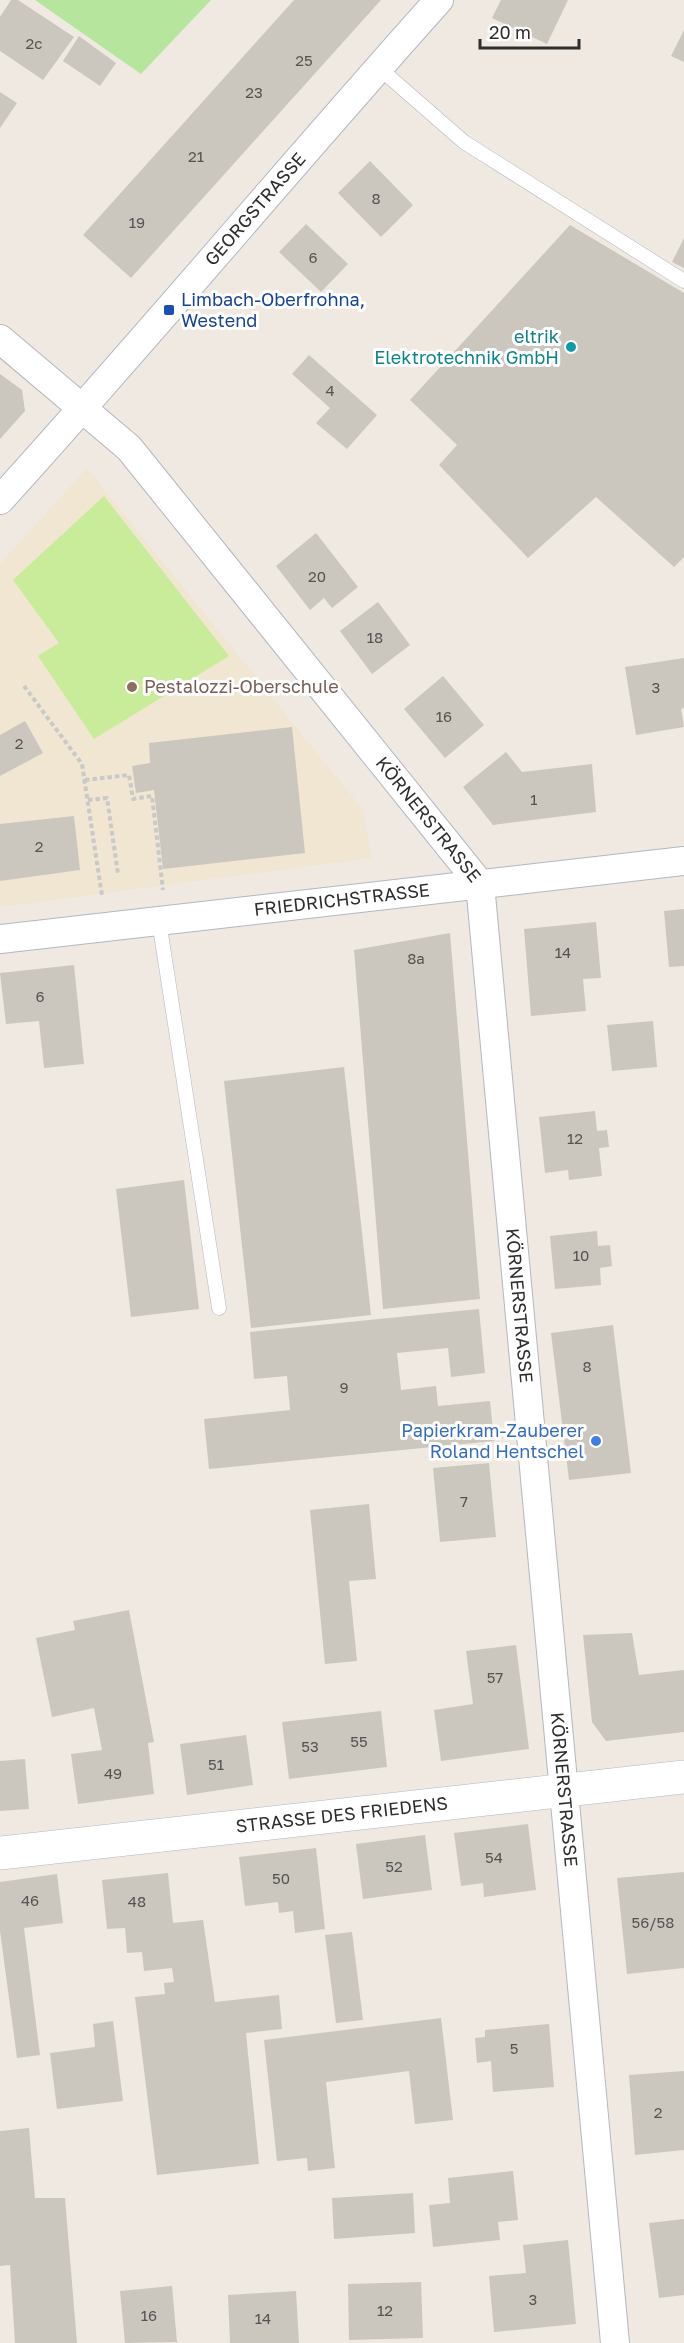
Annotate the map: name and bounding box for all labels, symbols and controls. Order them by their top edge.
scale bar [480,12,579,50]
text: 20 m [489,21,531,43]
house number: 2c [26,34,42,52]
house number: 25 [295,51,313,69]
house number: 23 [245,83,263,101]
house number: 21 [188,147,204,165]
street label: GEORGSTRASSE [200,148,310,270]
house number: 8 [371,189,381,207]
house number: 19 [129,213,145,231]
house number: 6 [308,248,318,266]
place label: Limbach-Oberfrohna, Westend [181,288,365,331]
marker: Limbach-Oberfrohna, Westend [162,303,176,317]
place label: eltrik Elektrotechnik GmbH [374,325,559,368]
marker: eltrik Elektrotechnik GmbH [564,340,578,354]
house number: 4 [325,381,335,399]
house number: 20 [308,567,326,585]
house number: 18 [367,628,383,646]
place label: Pestalozzi-Oberschule [144,675,339,697]
house number: 3 [652,678,660,696]
marker: Pestalozzi-Oberschule [125,680,139,694]
house number: 16 [436,707,452,725]
house number: 2 [15,734,23,752]
street label: KÖRNERSTRASSE [372,752,486,886]
house number: 1 [530,790,538,808]
house number: 2 [35,837,43,855]
street label: FRIEDRICHSTRASSE [253,878,431,920]
house number: 14 [555,943,571,961]
house number: 8a [407,949,425,967]
house number: 6 [35,987,45,1005]
house number: 12 [567,1129,583,1147]
street label: KÖRNERSTRASSE [502,1227,538,1384]
house number: 10 [573,1246,589,1264]
house number: 8 [582,1357,592,1375]
house number: 9 [339,1378,349,1396]
place label: Papierkram-Zauberer Roland Hentschel [401,1419,584,1462]
marker: Papierkram-Zauberer Roland Hentschel [589,1434,603,1448]
house number: 7 [460,1492,468,1510]
house number: 57 [487,1668,503,1686]
street label: KÖRNERSTRASSE [547,1711,583,1868]
house number: 55 [350,1732,368,1750]
house number: 53 [301,1737,319,1755]
house number: 51 [208,1755,224,1773]
house number: 49 [104,1764,122,1782]
street label: STRASSE DES FRIEDENS [235,1791,449,1837]
house number: 54 [485,1848,503,1866]
house number: 52 [385,1857,403,1875]
house number: 50 [272,1869,290,1887]
house number: 46 [21,1891,39,1909]
house number: 48 [128,1892,146,1910]
house number: 56/58 [632,1913,674,1931]
house number: 5 [510,2039,518,2057]
house number: 2 [654,2103,662,2121]
house number: 3 [529,2290,537,2308]
house number: 12 [377,2301,393,2319]
house number: 16 [141,2306,157,2324]
house number: 14 [255,2309,271,2327]

